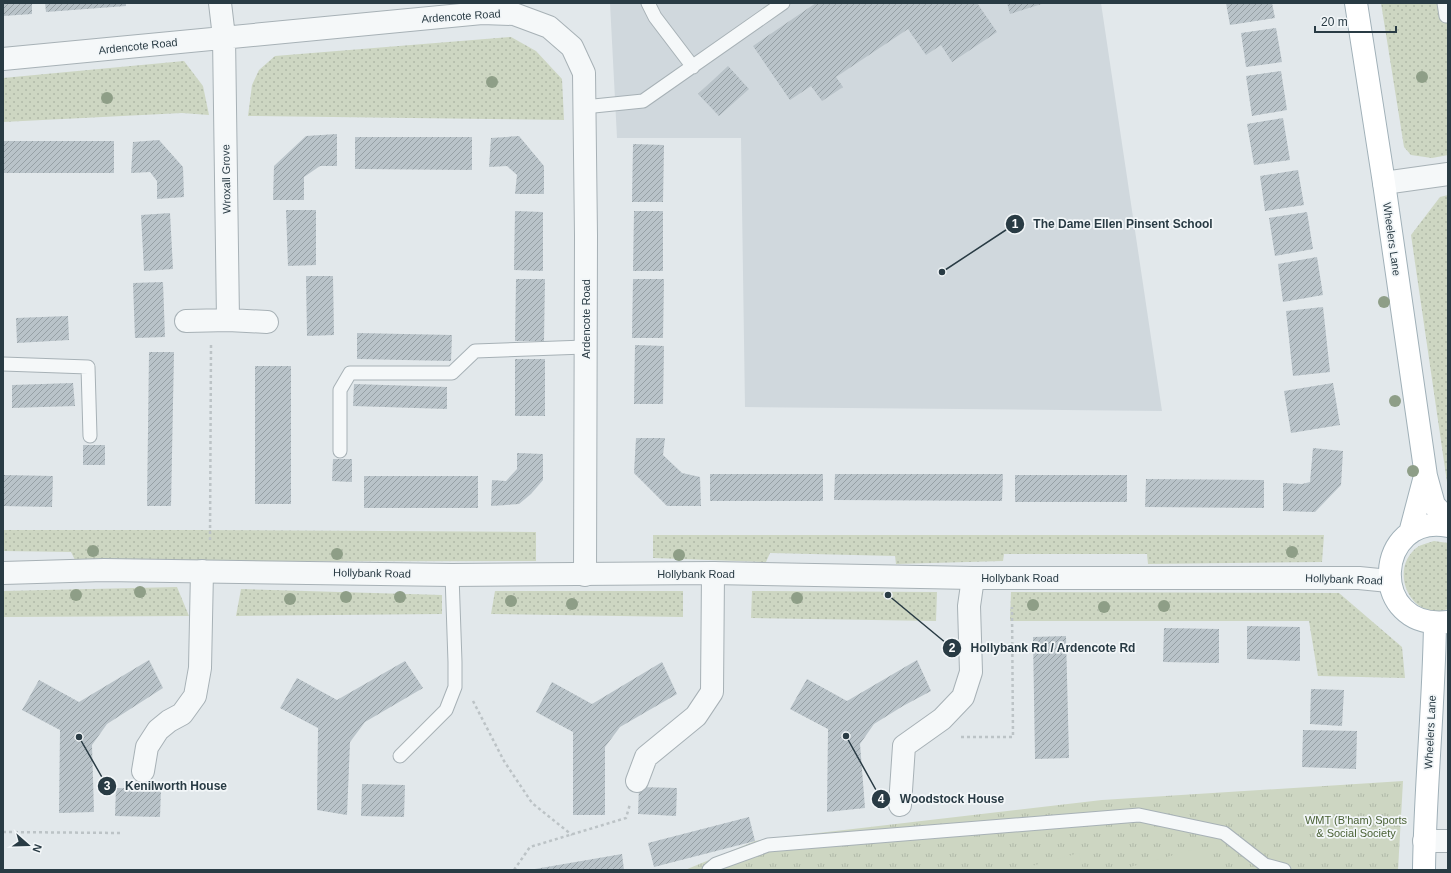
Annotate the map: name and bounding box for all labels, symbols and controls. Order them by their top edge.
street label: Ardencote Road [421,7,501,25]
scale bar [1315,8,1396,34]
text: 20 m [1321,15,1348,29]
street label: Ardencote Road [98,36,178,56]
street label: Wroxall Grove [219,144,233,214]
street label: Wheelers Lane [1381,202,1403,276]
callout: The Dame Ellen Pinsent School [1005,212,1221,236]
text: 1 [1012,217,1019,231]
text: The Dame Ellen Pinsent School [1033,217,1213,231]
street label: Ardencote Road [580,279,592,359]
street label: Hollybank Road [333,566,411,580]
street label: Hollybank Road [657,568,735,580]
street label: Hollybank Road [981,572,1059,584]
street label: Hollybank Road [1305,572,1383,586]
callout: Hollybank Rd / Ardencote Rd [942,636,1143,660]
text: 2 [949,641,956,655]
text: Hollybank Rd / Ardencote Rd [971,641,1135,655]
street label: Wheelers Lane [1422,695,1438,769]
callout: Kenilworth House [97,774,236,798]
text: 3 [104,779,111,793]
text: Kenilworth House [125,779,227,793]
callout: Woodstock House [871,787,1012,811]
text: 4 [878,792,885,806]
text: Woodstock House [900,792,1005,806]
park label: WMT (B'ham) Sports & Social Society [1305,814,1408,839]
north arrow [8,825,48,865]
text: N [30,843,44,854]

